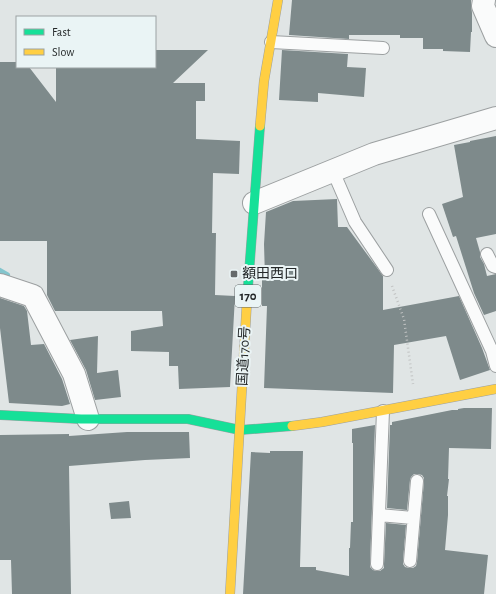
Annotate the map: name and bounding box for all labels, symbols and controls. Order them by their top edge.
legend [16,16,156,68]
text: Fast [52,26,71,38]
text: Slow [52,46,74,58]
place label: 額田西口 [242,266,298,281]
marker: 額田西口 [229,269,239,279]
road number: 170 [235,285,261,307]
street label: 国道170号 [234,326,253,386]

